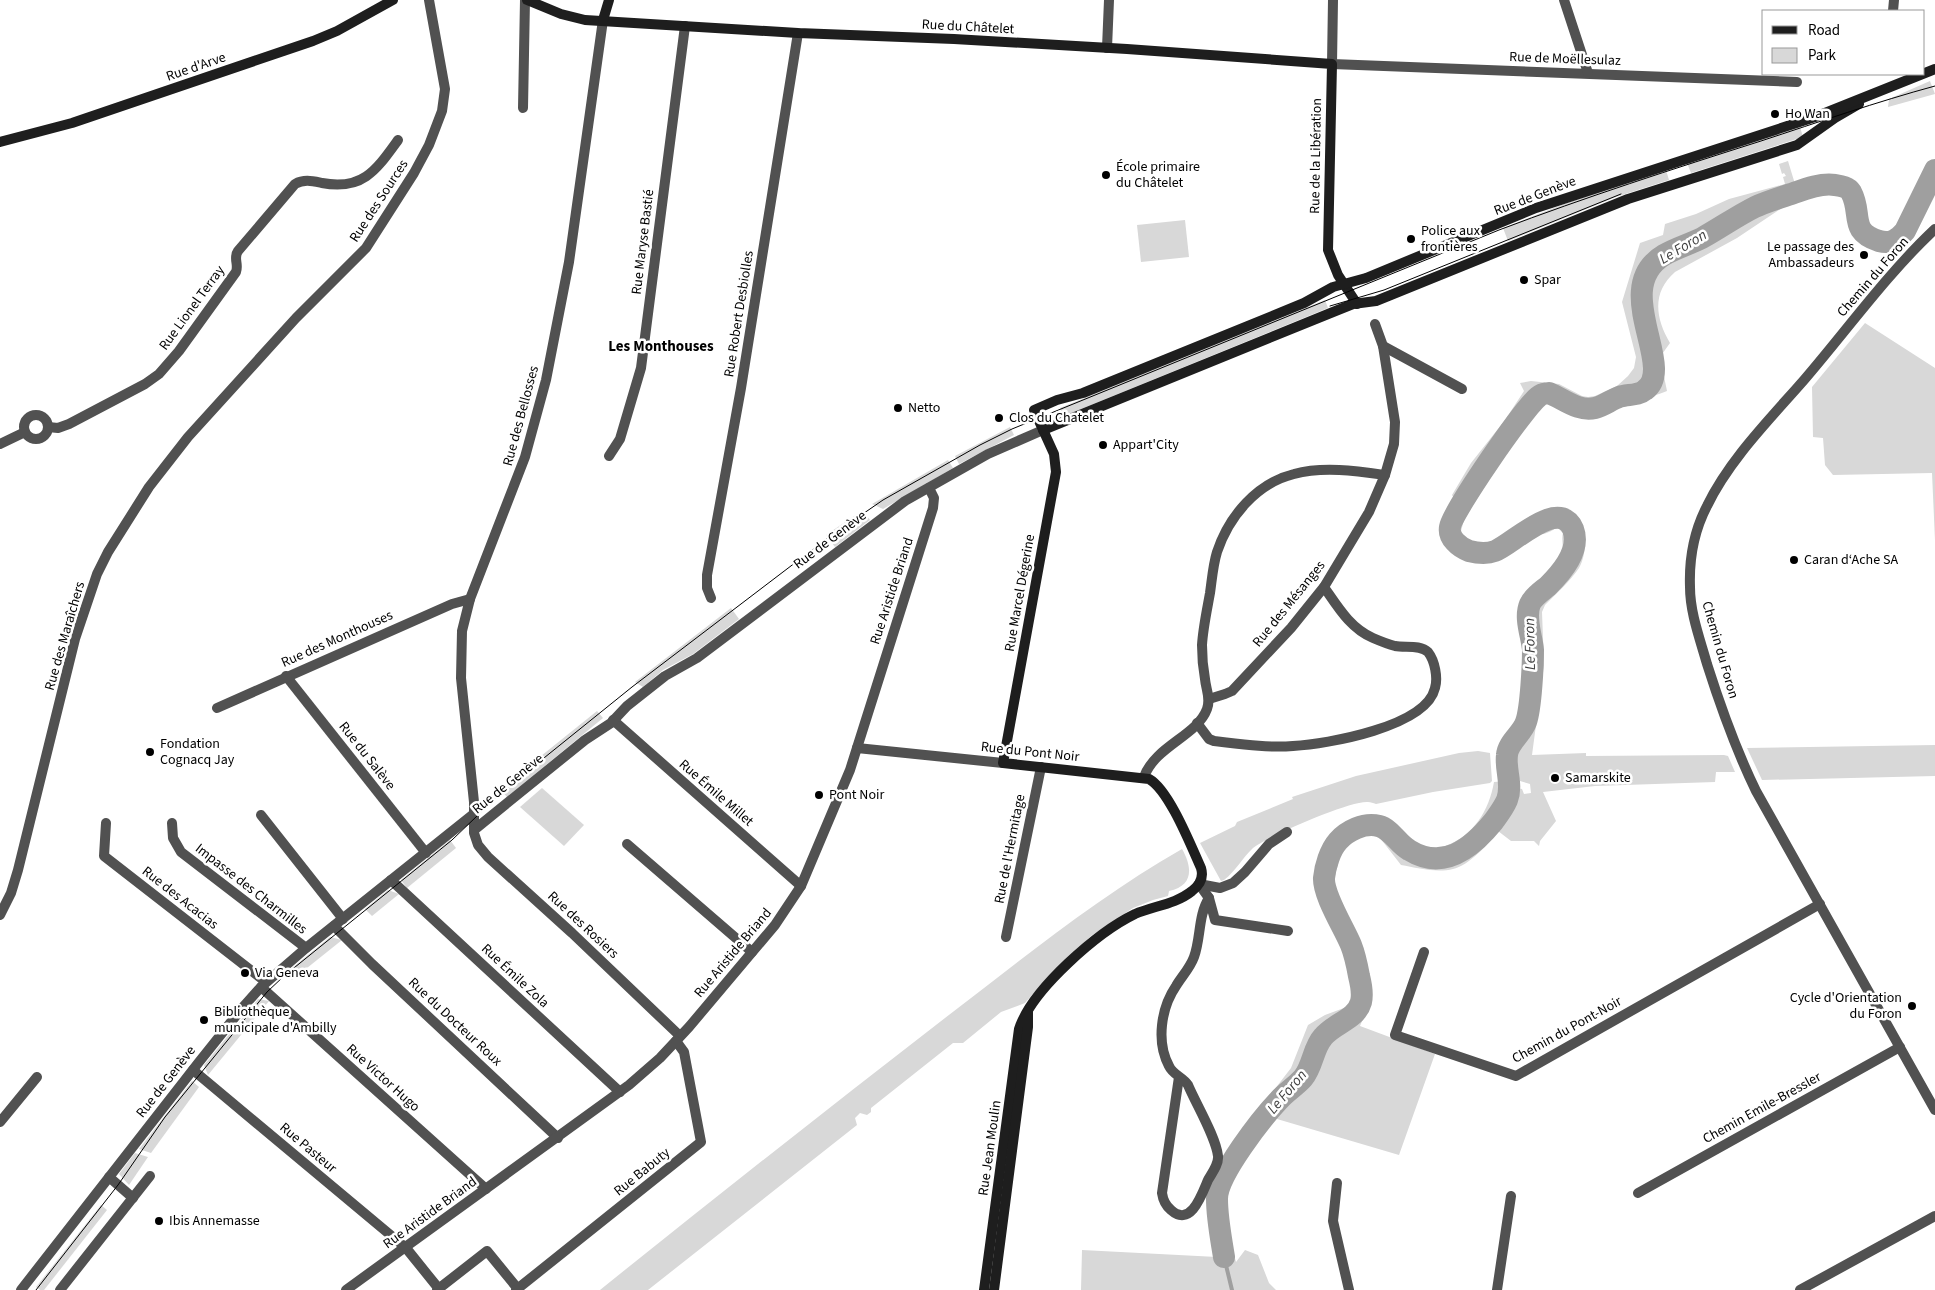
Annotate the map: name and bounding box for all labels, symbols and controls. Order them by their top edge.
legend [1762,10,1925,75]
street label: Rue du Châtelet [921,15,1015,39]
text: Road [1808,20,1840,41]
text: Park [1808,45,1837,66]
street label: Rue d'Arve [163,47,229,87]
street label: Rue de Moëllesulaz [1509,47,1621,71]
street label: Rue de la Libération [1305,98,1327,214]
place label: Ho Wan [1785,104,1830,124]
marker: Ho Wan [1769,108,1781,120]
street label: Rue des Sources [345,156,413,246]
place label: École primaire du Châtelet [1116,157,1200,193]
marker: École primaire du Châtelet [1100,169,1112,181]
street label: Rue de Genève [1491,171,1579,221]
street label: Rue Maryse Bastié [627,188,659,296]
place label: Police aux frontières [1421,221,1481,257]
water label: Le Foron [1655,225,1711,269]
marker: Police aux frontières [1405,233,1417,245]
street label: Chemin du Foron [1832,233,1914,321]
place label: Le passage des Ambassadeurs [1767,237,1854,273]
street label: Rue Robert Desbiolles [719,249,759,379]
marker: Le passage des Ambassadeurs [1858,249,1870,261]
street label: Rue Lionel Terray [154,261,230,355]
place label: Spar [1534,270,1561,290]
marker: Spar [1518,274,1530,286]
district label: Les Monthouses [608,336,714,357]
street label: Rue des Bellosses [498,363,544,468]
place label: Netto [908,398,940,418]
marker: Netto [892,402,904,414]
place label: Clos du Chatelet [1009,408,1104,428]
marker: Clos du Chatelet [993,412,1005,424]
place label: Appart'City [1113,435,1179,455]
marker: Appart'City [1097,439,1109,451]
street label: Rue de Genève [789,506,871,574]
street label: Rue Marcel Dégerine [1000,533,1040,653]
street label: Rue Aristide Briand [865,535,919,647]
place label: Caran d‘Ache SA [1804,550,1898,570]
marker: Caran d‘Ache SA [1788,554,1800,566]
street label: Rue des Mésanges [1248,556,1330,652]
street label: Rue des Maraîchers [40,579,90,693]
street label: Chemin du Foron [1697,599,1743,701]
street label: Rue des Monthouses [278,605,396,673]
water label: Le Foron [1519,618,1541,670]
street label: Rue du Salève [334,718,400,795]
place label: Fondation Cognacq Jay [160,734,235,770]
street label: Rue du Pont Noir [980,737,1080,767]
marker: Fondation Cognacq Jay [144,746,156,758]
street label: Rue de Genève [468,749,548,819]
street label: Rue Émile Millet [674,755,758,831]
place label: Samarskite [1565,768,1631,788]
marker: Samarskite [1549,772,1561,784]
place label: Pont Noir [829,785,884,805]
marker: Pont Noir [813,789,825,801]
street label: Rue de l'Hermitage [990,792,1030,905]
street label: Impasse des Charmilles [191,839,311,939]
street label: Rue des Acacias [137,862,223,934]
street label: Rue des Rosiers [543,887,623,963]
street label: Rue Aristide Briand [689,904,777,1002]
street label: Rue Émile Zola [477,939,553,1013]
place label: Via Geneva [255,963,319,983]
marker: Via Geneva [239,967,251,979]
street label: Rue du Docteur Roux [404,973,507,1071]
place label: Cycle d'Orientation du Foron [1790,988,1902,1024]
street label: Chemin du Pont-Noir [1508,991,1626,1069]
marker: Cycle d'Orientation du Foron [1906,1000,1918,1012]
place label: Bibliothèque municipale d'Ambilly [214,1002,337,1038]
marker: Bibliothèque municipale d'Ambilly [198,1014,210,1026]
street label: Rue Victor Hugo [342,1039,424,1117]
street label: Rue de Genève [131,1042,201,1122]
water label: Le Foron [1262,1065,1312,1119]
street label: Chemin Emile-Bressler [1699,1067,1825,1149]
street label: Rue Jean Moulin [973,1099,1007,1197]
street label: Rue Pasteur [275,1118,341,1178]
street label: Rue Babuty [610,1143,675,1201]
street label: Rue Aristide Briand [379,1172,481,1254]
place label: Ibis Annemasse [169,1211,260,1231]
marker: Ibis Annemasse [153,1215,165,1227]

